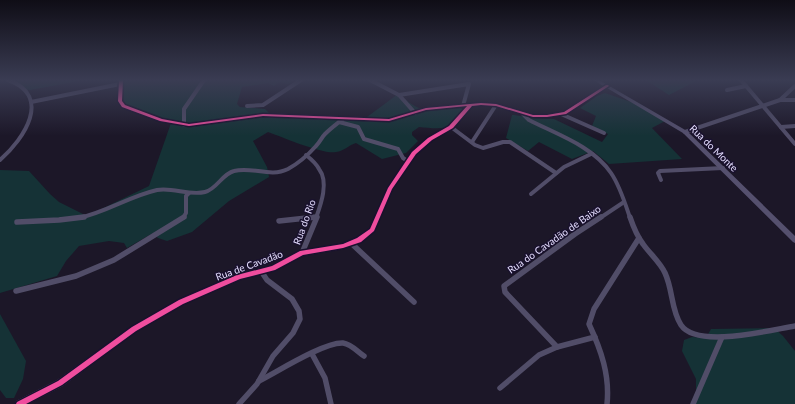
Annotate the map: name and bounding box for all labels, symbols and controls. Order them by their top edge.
street label: Rua do Monte [687,122,741,174]
street label: Rua do Rio [290,197,318,246]
street label: Rua do Cavadão de Baixo [505,202,603,276]
street label: Rua de Cavadão [214,247,284,283]

